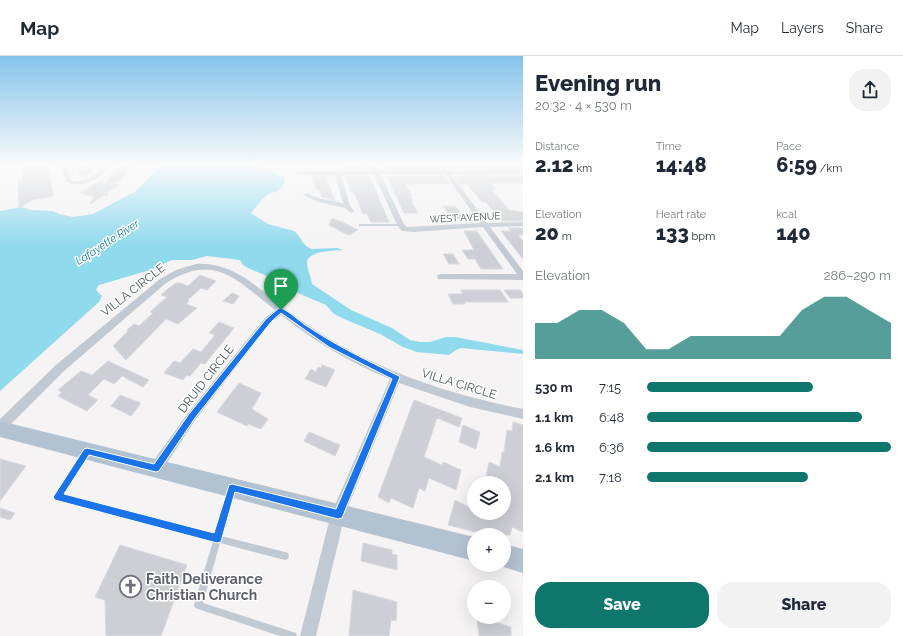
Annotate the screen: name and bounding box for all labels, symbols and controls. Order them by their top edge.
text: Map [20,17,59,39]
text: Map [731,20,759,36]
text: Layers [781,20,824,36]
text: Share [846,20,883,36]
button: share [849,69,891,111]
text: Evening run [535,70,661,96]
text: 20:32 · 4 × 530 m [535,98,632,113]
text: Distance [535,140,579,153]
text: Time [656,140,681,153]
text: Pace [776,140,802,153]
text: 2.12 [535,153,573,177]
text: 14:48 [656,153,707,177]
text: 6:59 [776,153,817,177]
text: km [573,162,592,175]
text: /km [817,162,842,175]
text: Elevation [535,208,582,221]
text: Heart rate [656,208,706,221]
text: kcal [776,208,797,221]
street label: WEST AVENUE [429,210,501,225]
water label: Lafayette River [73,216,143,268]
text: 20 [535,221,559,245]
text: 133 [656,221,689,245]
text: 140 [776,221,811,245]
text: m [559,230,572,243]
text: bpm [689,230,715,243]
street label: VILLA CIRCLE [98,261,168,319]
text: Elevation [535,268,590,283]
text: 286–290 m [824,268,891,283]
pin [264,269,298,310]
icon: arrive [270,275,292,297]
street label: DRUID CIRCLE [175,343,237,415]
street label: VILLA CIRCLE [420,366,498,402]
text: 530 m [535,380,573,395]
text: 7:15 [599,380,621,395]
text: 1.1 km [535,410,573,425]
text: 6:48 [599,410,624,425]
text: 1.6 km [535,440,575,455]
text: 6:36 [599,440,624,455]
text: 2.1 km [535,470,574,485]
text: 7:18 [599,470,622,485]
map controls [467,476,511,624]
button: layers [467,476,511,520]
button: + [467,528,511,572]
place label: Faith Deliverance Christian Church [146,571,263,603]
church icon: Faith Deliverance Christian Church [118,574,144,600]
button: − [467,580,511,624]
button: Save [535,582,709,628]
button: Share [717,582,891,628]

